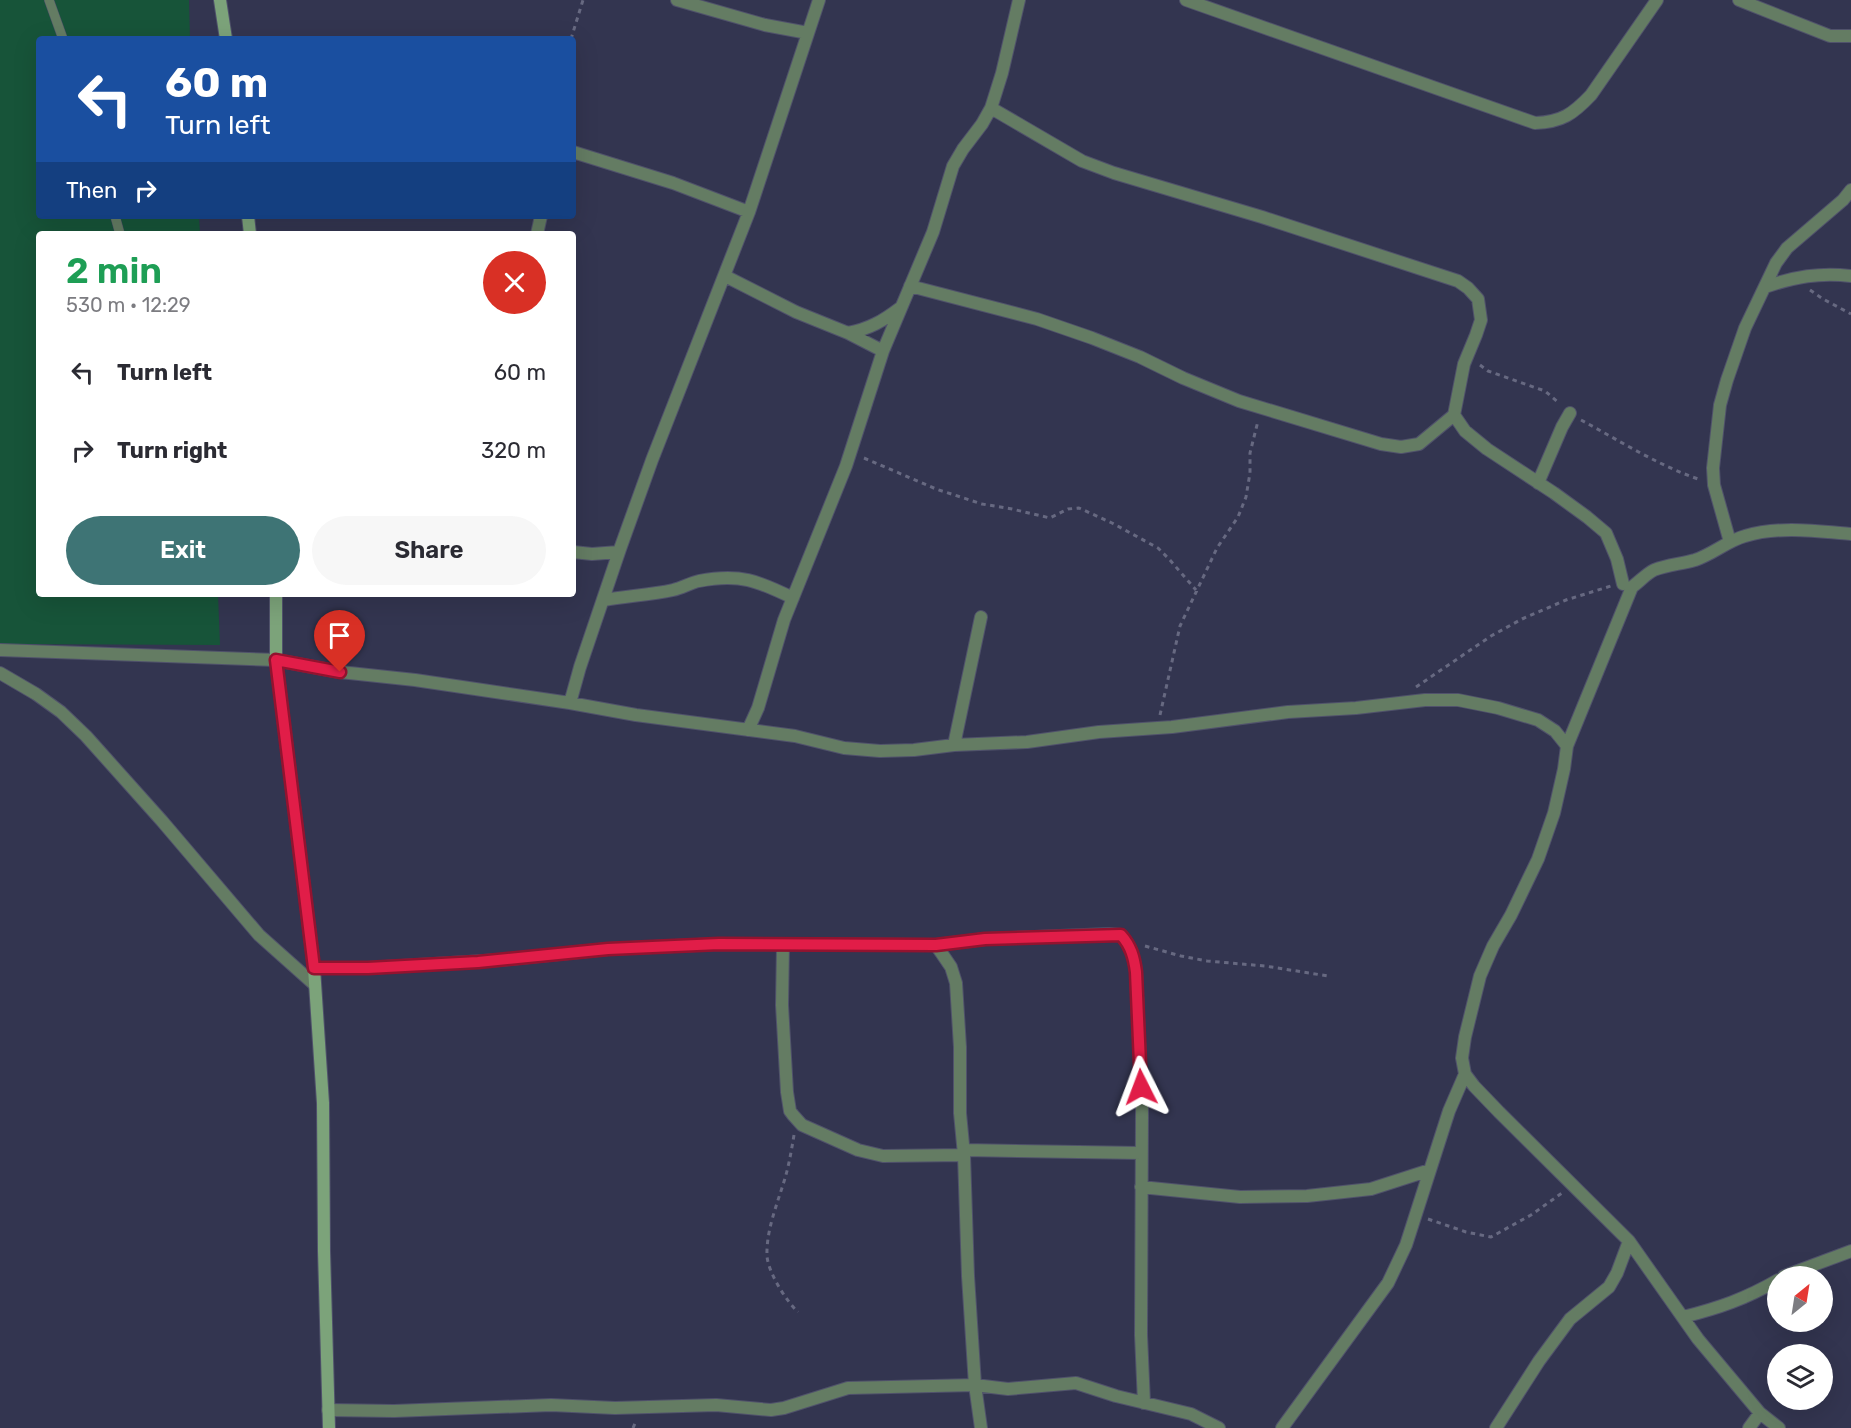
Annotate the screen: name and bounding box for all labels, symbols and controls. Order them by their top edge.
text: 60 m [165,58,268,108]
icon: left [66,60,144,138]
text: Turn left [165,109,270,141]
icon: right [129,174,162,207]
text: Then [66,177,117,204]
text: 2 min [66,249,162,292]
button: close [483,251,546,314]
text: 530 m · 12:29 [66,293,191,317]
icon: left [66,356,99,389]
text: Turn left [117,359,212,386]
text: 60 m [494,359,546,386]
icon: right [66,434,99,467]
text: Turn right [117,437,227,464]
text: 320 m [481,437,546,464]
button: Exit [66,516,300,585]
button: Share [312,516,546,585]
pin [314,610,365,672]
icon: arrive [323,619,356,652]
position arrow [1109,1055,1173,1119]
north arrow [1767,1266,1833,1332]
map controls [1767,1266,1833,1410]
button: layers [1767,1344,1833,1410]

